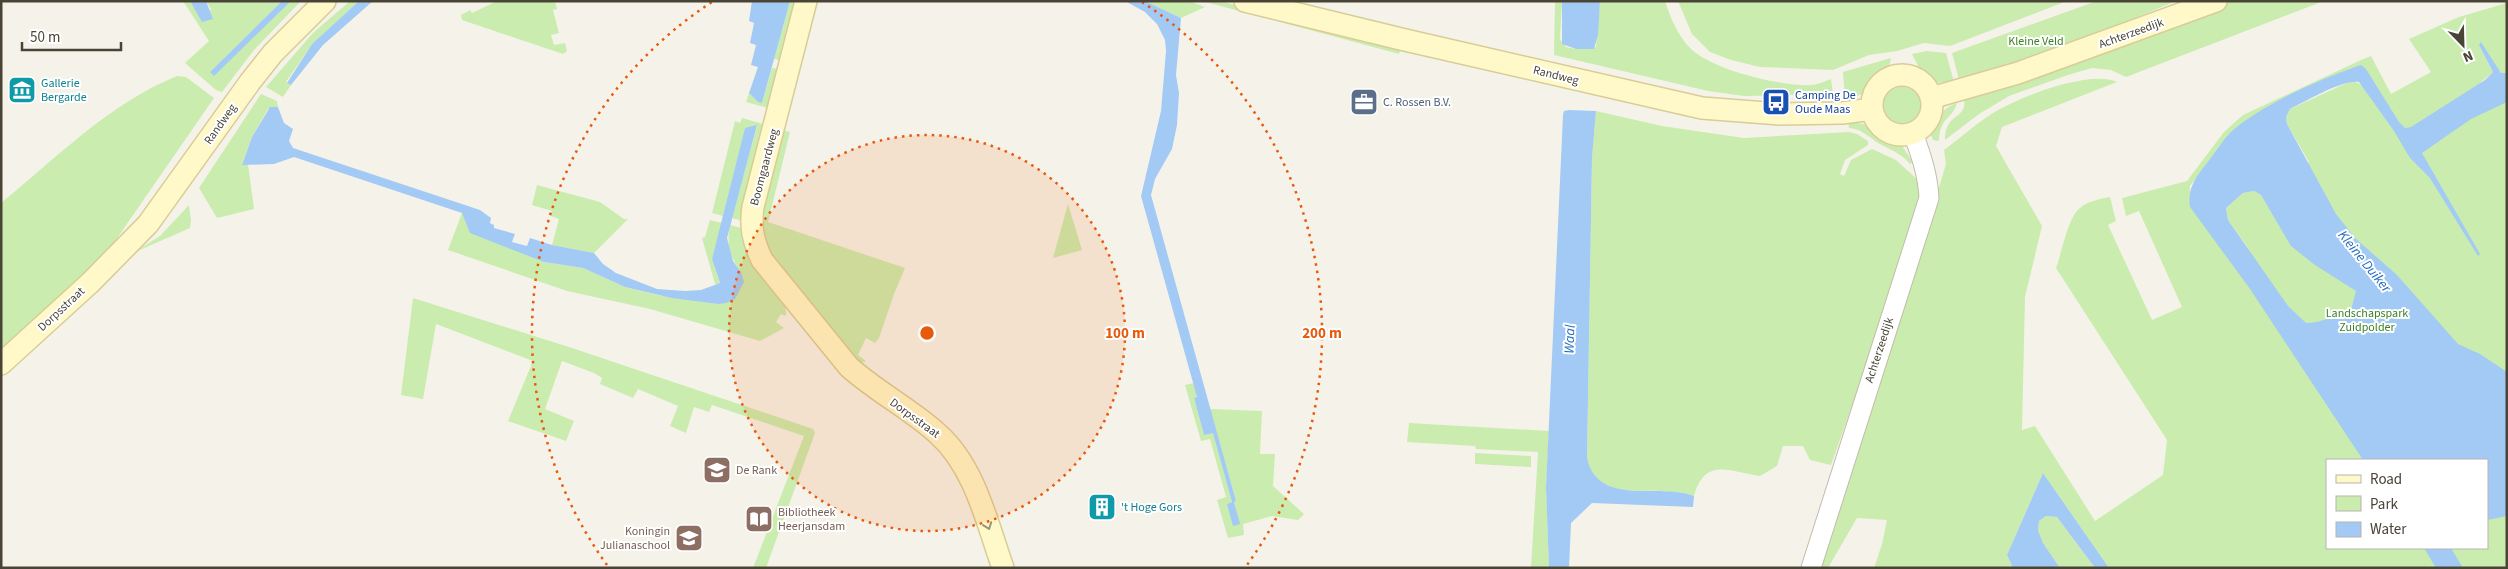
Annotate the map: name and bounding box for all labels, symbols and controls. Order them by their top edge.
street label: Achterzeedijk [2096,14,2166,53]
scale bar [22,20,121,52]
north arrow [2438,20,2488,70]
text: 50 m [30,27,60,48]
park label: Kleine Veld [2008,33,2064,50]
text: N [2459,45,2476,67]
street label: Randweg [1531,62,1581,89]
museum icon: Gallerie Bergarde [7,75,37,105]
place label: Gallerie Bergarde [41,75,87,106]
office icon: C. Rossen B.V. [1349,87,1379,117]
bus stop icon: Camping De Oude Maas [1761,87,1791,117]
place label: Camping De Oude Maas [1795,87,1856,118]
place label: C. Rossen B.V. [1383,94,1451,111]
street label: Randweg [200,100,241,148]
street label: Boomgaardweg [746,127,783,208]
water label: Kleine Duiker [2333,226,2396,298]
street label: Dorpsstraat [34,283,89,336]
park label: Landschapspark Zuidpolder [2326,305,2408,336]
street label: Achterzeedijk [1861,315,1898,385]
text: 100 m [1105,323,1145,344]
text: 200 m [1302,323,1342,344]
centre of rings [918,324,936,342]
water label: Waal [1559,324,1581,354]
street label: Dorpsstraat [886,394,943,442]
school or university icon: De Rank [702,455,732,485]
legend [2326,459,2488,549]
place label: De Rank [736,462,777,479]
text: Road [2370,469,2402,490]
building icon: 't Hoge Gors [1087,492,1117,522]
text: Park [2370,494,2399,515]
place label: 't Hoge Gors [1121,499,1182,516]
library icon: Bibliotheek Heerjansdam [744,504,774,534]
place label: Bibliotheek Heerjansdam [778,504,845,535]
text: Water [2370,519,2407,540]
one-way arrow [982,521,992,530]
place label: Koningin Julianaschool [600,523,670,554]
school or university icon: Koningin Julianaschool [674,523,704,553]

